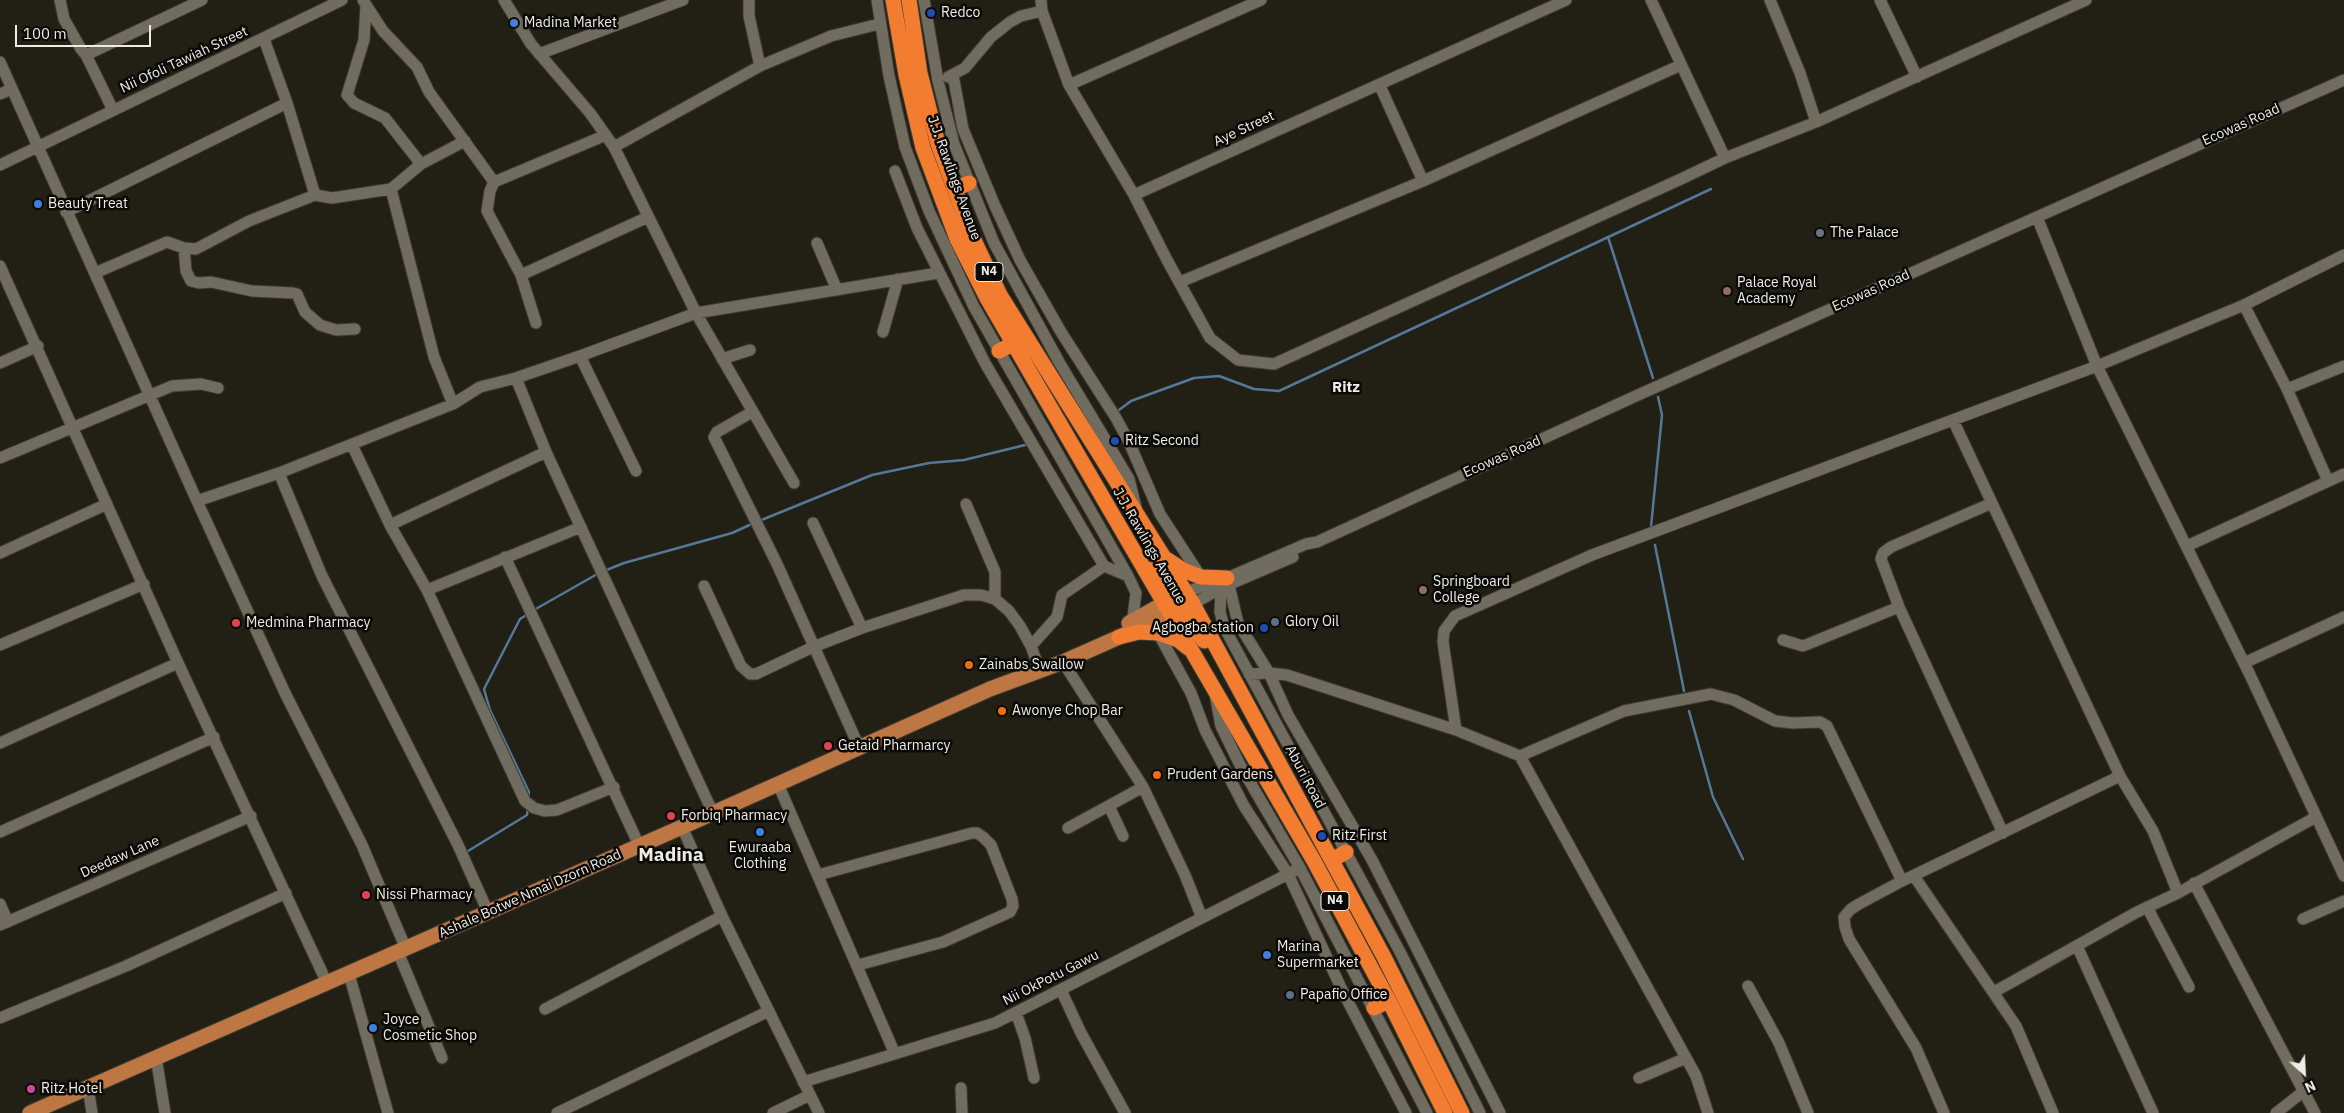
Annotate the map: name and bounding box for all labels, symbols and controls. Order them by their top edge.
place label: Redco [941,5,980,21]
marker: Redco [925,7,937,19]
scale bar [18,15,154,47]
place label: Madina Market [524,15,617,31]
marker: Madina Market [508,17,520,29]
street label: Nii Ofoli Tawiah Street [118,23,250,97]
text: 100 m [23,24,67,43]
street label: Ecowas Road [2200,100,2282,150]
street label: Aye Street [1211,108,1277,150]
street label: J.J. Rawlings Avenue [924,113,984,243]
place label: Beauty Treat [48,196,128,212]
marker: Beauty Treat [32,198,44,210]
place label: The Palace [1830,225,1899,241]
marker: The Palace [1814,227,1826,239]
road number: N4 [975,262,1003,282]
street label: Ecowas Road [1830,266,1912,316]
place label: Palace Royal Academy [1737,275,1817,308]
marker: Palace Royal Academy [1721,285,1733,297]
district label: Ritz [1332,379,1360,397]
street label: Ecowas Road [1461,432,1543,482]
place label: Ritz Second [1125,433,1199,449]
marker: Ritz Second [1109,435,1121,447]
street label: J.J. Rawlings Avenue [1109,485,1189,607]
place label: Springboard College [1433,574,1510,606]
marker: Springboard College [1417,584,1429,596]
place label: Glory Oil [1285,614,1339,630]
place label: Medmina Pharmacy [246,615,370,631]
marker: Glory Oil [1269,616,1281,628]
marker: Medmina Pharmacy [230,617,242,629]
place label: Agbogba station [1152,620,1254,636]
marker: Agbogba station [1258,622,1270,634]
place label: Zainabs Swallow [979,657,1084,673]
marker: Zainabs Swallow [963,659,975,671]
place label: Awonye Chop Bar [1012,703,1123,719]
marker: Awonye Chop Bar [996,705,1008,717]
place label: Getaid Pharmarcy [838,738,951,754]
marker: Getaid Pharmarcy [822,740,834,752]
street label: Aburi Road [1281,743,1329,811]
place label: Prudent Gardens [1167,767,1273,783]
marker: Prudent Gardens [1151,769,1163,781]
place label: Forbiq Pharmacy [681,808,787,824]
marker: Forbiq Pharmacy [665,810,677,822]
marker: Ewuraaba Clothing [754,826,766,838]
place label: Ritz First [1332,828,1387,844]
marker: Ritz First [1316,830,1328,842]
street label: Deedaw Lane [78,832,162,882]
place label: Ewuraaba Clothing [729,840,791,872]
district label: Madina [638,845,704,867]
street label: Ashale Botwe Nmai Dzorn Road [436,846,624,942]
place label: Nissi Pharmacy [376,887,473,903]
marker: Nissi Pharmacy [360,889,372,901]
road number: N4 [1321,891,1349,910]
place label: Marina Supermarket [1277,939,1359,972]
street label: Nii OkPotu Gawu [1000,947,1102,1009]
marker: Marina Supermarket [1261,949,1273,961]
place label: Papafio Office [1300,987,1388,1003]
marker: Papafio Office [1284,989,1296,1001]
place label: Joyce Cosmetic Shop [383,1012,477,1044]
marker: Joyce Cosmetic Shop [367,1022,379,1034]
north arrow [2279,1048,2329,1098]
text: N [2302,1076,2319,1097]
place label: Ritz Hotel [41,1081,102,1097]
marker: Ritz Hotel [25,1083,37,1095]

